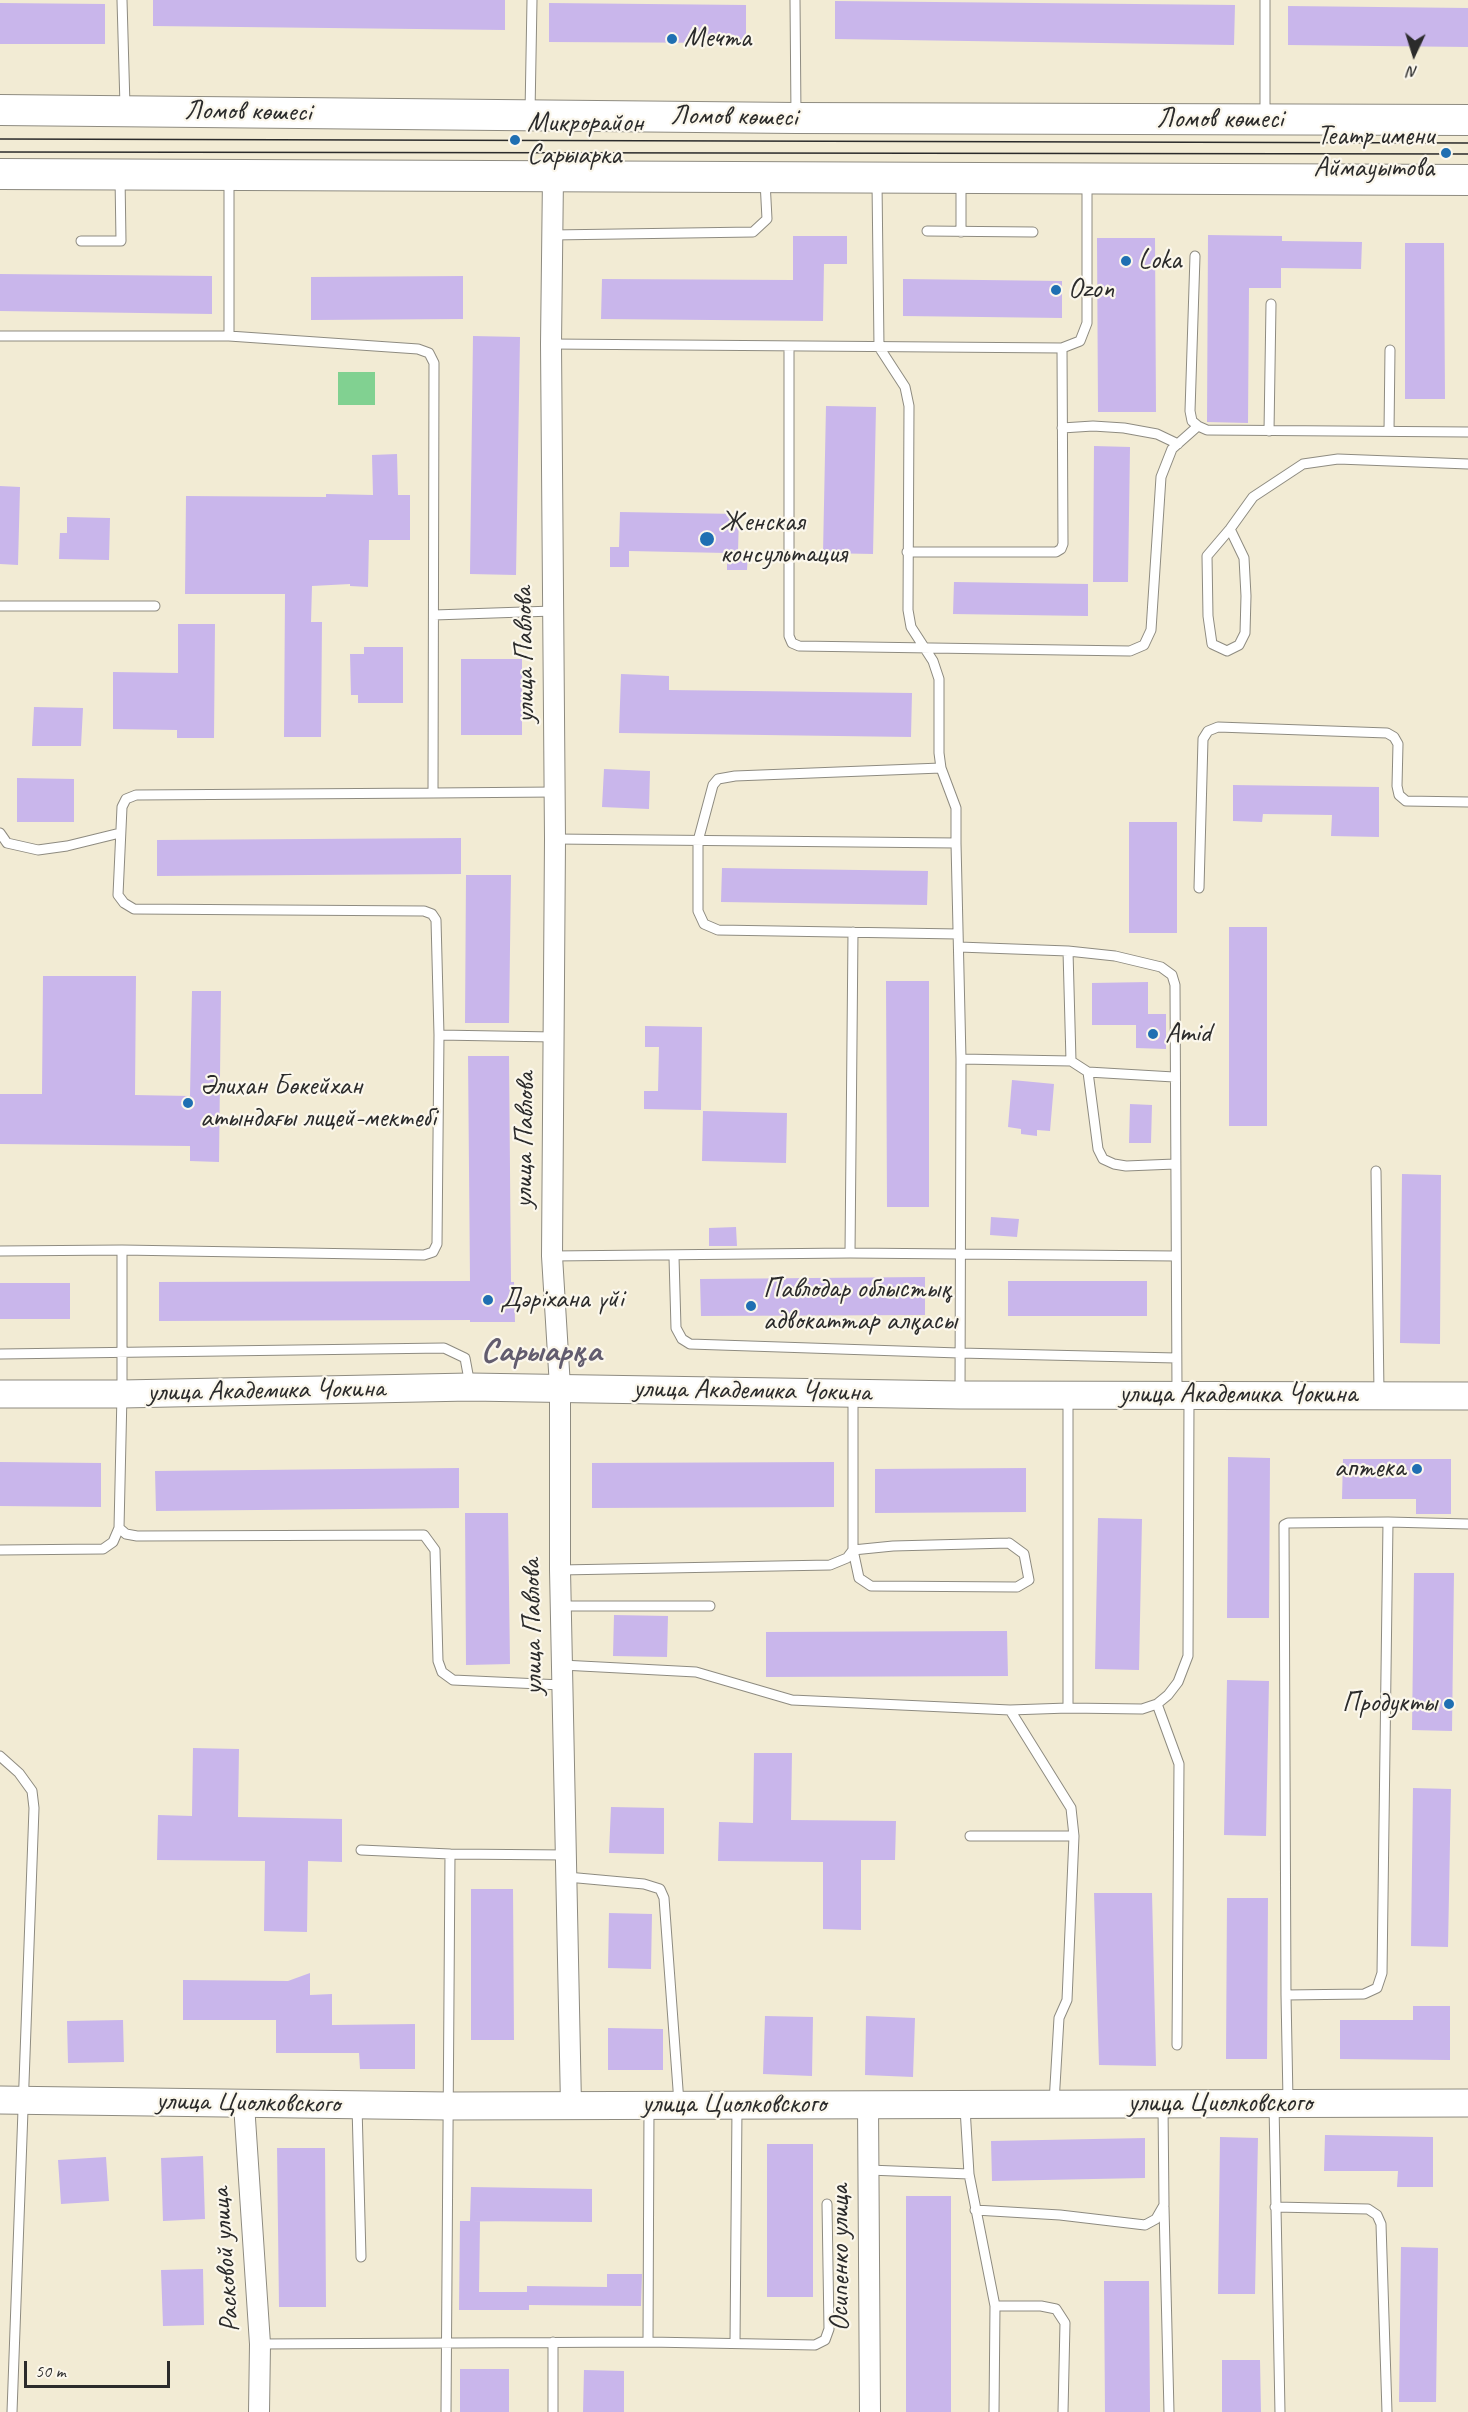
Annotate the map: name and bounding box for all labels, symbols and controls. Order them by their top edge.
place label: Мечта [684,22,751,56]
north arrow [1384,24,1444,84]
marker: Мечта [665,32,679,46]
text: N [1407,62,1418,82]
street label: Ломов көшесі [184,94,312,130]
street label: Ломов көшесі [670,99,798,135]
street label: Ломов көшесі [1156,103,1284,137]
place label: Микрорайон Сарыарка [527,107,643,173]
place label: Театр имени Аймауытова [1313,120,1434,186]
marker: Микрорайон Сарыарка [508,133,522,147]
marker: Театр имени Аймауытова [1439,146,1453,160]
place label: Loka [1138,244,1181,278]
marker: Loka [1119,254,1133,268]
place label: Ozon [1068,273,1114,307]
marker: Ozon [1049,283,1063,297]
place label: Женская консультация [720,506,847,572]
marker: Женская консультация [698,530,716,548]
street label: улица Павлова [507,587,543,723]
place label: Amid [1165,1017,1211,1051]
marker: Amid [1146,1027,1160,1041]
place label: Әлихан Бөкейхан атындағы лицей-мектебі [200,1070,436,1136]
street label: улица Павлова [507,1072,543,1208]
marker: Әлихан Бөкейхан атындағы лицей-мектебі [181,1096,195,1110]
place label: Павлодар облыстық адвокаттар алқасы [763,1273,957,1339]
place label: Дәріхана үйі [500,1283,624,1317]
marker: Дәріхана үйі [481,1293,495,1307]
marker: Павлодар облыстық адвокаттар алқасы [744,1299,758,1313]
district label: Сарыарқа [481,1332,601,1372]
street label: улица Академика Чокина [147,1372,385,1410]
street label: улица Академика Чокина [633,1372,871,1410]
street label: улица Академика Чокина [1119,1378,1357,1412]
place label: аптека [1334,1452,1405,1486]
marker: аптека [1410,1462,1424,1476]
street label: улица Павлова [515,1559,551,1695]
place label: Продукты [1342,1687,1437,1721]
marker: Продукты [1442,1697,1456,1711]
street label: улица Циолковского [156,2085,340,2121]
street label: улица Циолковского [1128,2087,1312,2121]
street label: улица Циолковского [642,2088,826,2122]
street label: Осипенко улица [824,2185,858,2331]
street label: Расковой улица [204,2187,248,2333]
scale bar [27,2349,172,2387]
text: 50 m [35,2360,66,2382]

